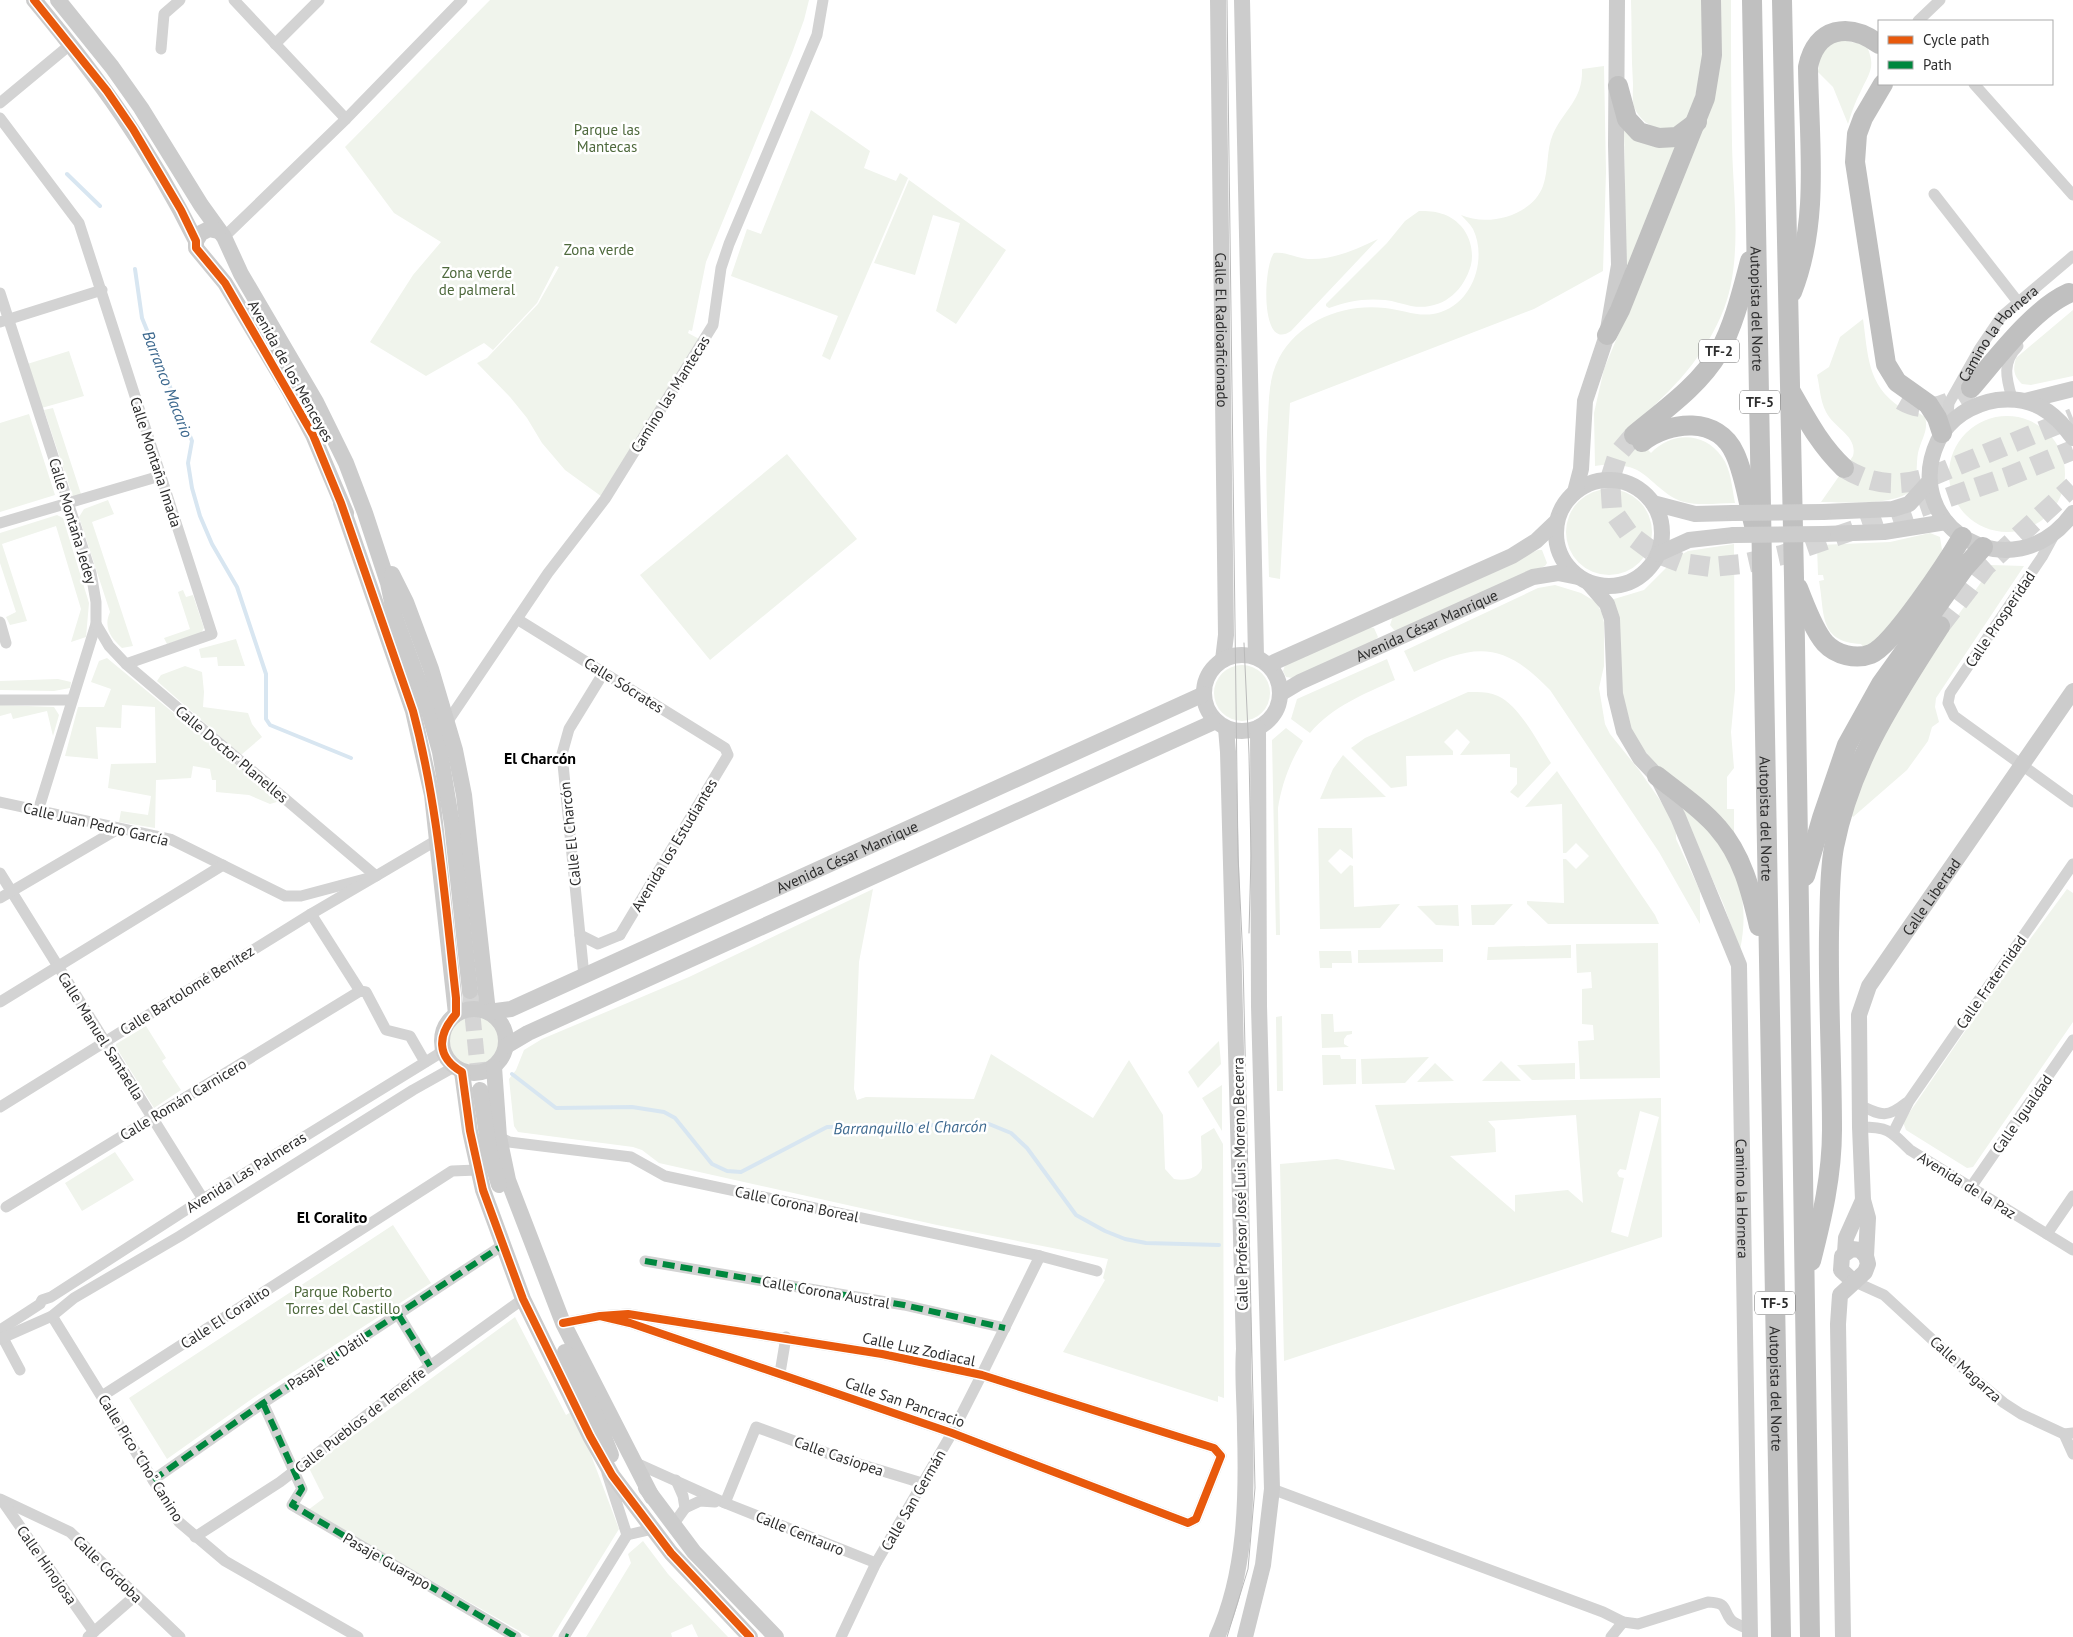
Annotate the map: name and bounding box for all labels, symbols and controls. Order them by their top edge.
legend [1878,20,2053,85]
text: Cycle path [1923,30,1989,49]
text: Path [1923,55,1952,74]
park label: Parque las Mantecas [574,120,640,156]
park label: Zona verde [564,240,634,259]
street label: Autopista del Norte [1747,246,1768,372]
street label: Calle El Radioaficionado [1212,252,1233,408]
park label: Zona verde de palmeral [439,263,516,299]
street label: Camino la Hornera [1954,281,2042,385]
street label: Avenida de los Menceyes [244,297,338,445]
water label: Barranco Macario [138,328,198,440]
street label: Camino las Mantecas [626,332,714,456]
road number: TF-2 [1699,340,1739,362]
road number: TF-5 [1740,391,1780,414]
street label: Calle Montaña Imada [126,394,186,530]
street label: Calle Montaña Jedey [45,456,101,586]
street label: Calle Prosperidad [1961,567,2039,671]
street label: Avenida César Manrique [1352,585,1500,665]
street label: Calle Sócrates [581,653,667,717]
street label: Calle Doctor Planelles [172,701,292,807]
district label: El Charcón [504,748,576,768]
street label: Autopista del Norte [1756,756,1777,882]
street label: Avenida los Estudiantes [627,775,721,915]
street label: Calle El Charcón [555,781,585,887]
street label: Calle Juan Pedro García [21,798,171,850]
street label: Avenida César Manrique [773,816,921,897]
street label: Calle Libertad [1897,854,1964,939]
street label: Calle Fraternidad [1952,932,2030,1032]
street label: Calle Bartolomé Benítez [116,941,258,1039]
street label: Calle Manuel Santaella [54,968,148,1104]
street label: Calle Román Carnicero [116,1054,250,1144]
street label: Calle Profesor José Luis Moreno Becerra [1228,1057,1252,1311]
street label: Calle Igualdad [1988,1071,2056,1157]
water label: Barranquillo el Charcón [833,1116,987,1138]
street label: Avenida Las Palmeras [182,1127,310,1217]
street label: Camino la Hornera [1732,1139,1753,1259]
street label: Avenida de la Paz [1914,1147,2020,1223]
street label: Calle Corona Boreal [733,1182,861,1227]
district label: El Coralito [297,1207,368,1227]
street label: Calle Corona Austral [760,1271,892,1313]
street label: Calle El Coralito [177,1281,273,1353]
park label: Parque Roberto Torres del Castillo [286,1282,400,1318]
road number: TF-5 [1755,1292,1795,1315]
street label: Autopista del Norte [1766,1326,1787,1452]
street label: Pasaje el Dátil [283,1328,371,1394]
street label: Calle Luz Zodiacal [861,1328,978,1370]
street label: Calle Magarza [1926,1332,2006,1406]
street label: Calle Pueblos de Tenerife [291,1363,429,1477]
street label: Calle San Pancracio [843,1373,967,1431]
street label: Calle Pico "Cho" Canino [94,1391,188,1525]
street label: Calle Casiopea [792,1432,886,1480]
street label: Calle San Germán [876,1446,950,1554]
street label: Calle Centauro [753,1507,847,1559]
street label: Calle Hinojosa [13,1522,81,1608]
street label: Pasaje Guarapo [340,1528,434,1594]
street label: Calle Córdoba [69,1531,147,1607]

